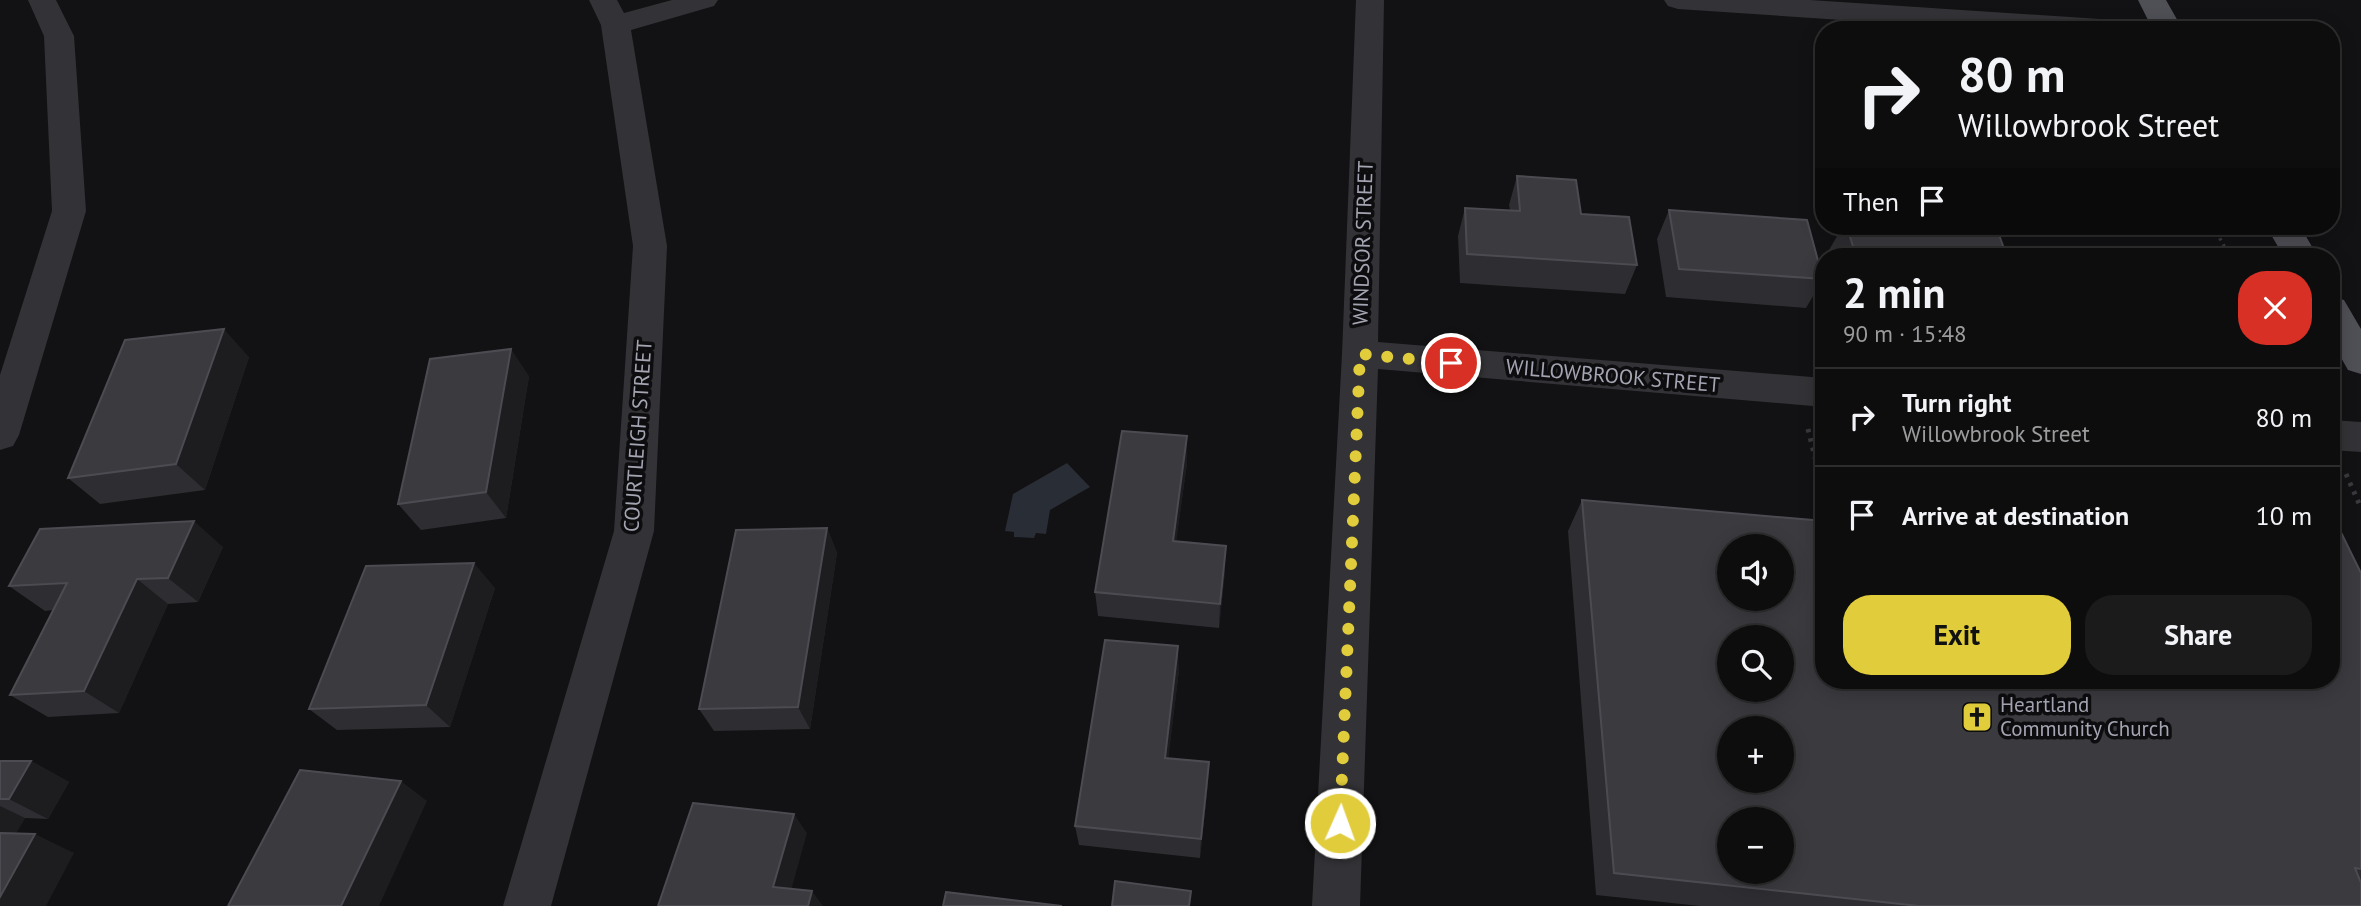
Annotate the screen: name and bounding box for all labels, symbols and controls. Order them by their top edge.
text: 80 m [1958,42,2065,106]
icon: right [1843,49,1934,140]
text: Willowbrook Street [1958,104,2219,146]
street label: WINDSOR STREET [1346,160,1379,326]
icon: arrive [1913,182,1951,220]
text: Then [1843,185,1899,218]
text: 2 min [1843,265,1945,320]
button: close [2238,271,2312,345]
text: 90 m · 15:48 [1843,319,1967,348]
pin [1421,333,1481,393]
street label: COURTLEIGH STREET [617,339,658,533]
icon: arrive [1432,344,1470,382]
street label: WILLOWBROOK STREET [1505,353,1722,398]
text: Turn right [1902,386,2011,419]
icon: right [1843,398,1881,436]
text: 80 m [2256,401,2312,434]
text: Willowbrook Street [1902,419,2090,448]
icon: arrive [1843,496,1881,534]
text: Arrive at destination [1902,499,2129,532]
text: 10 m [2256,499,2312,532]
map controls [1717,534,1794,884]
button: sound [1717,534,1794,611]
button: Exit [1843,595,2071,675]
button: Share [2085,595,2312,675]
button: search [1717,625,1794,702]
place label: Heartland Community Church [2000,691,2170,742]
church icon: Heartland Community Church [1960,700,1994,734]
button: + [1717,716,1794,793]
position arrow [1303,786,1377,860]
button: − [1717,807,1794,884]

